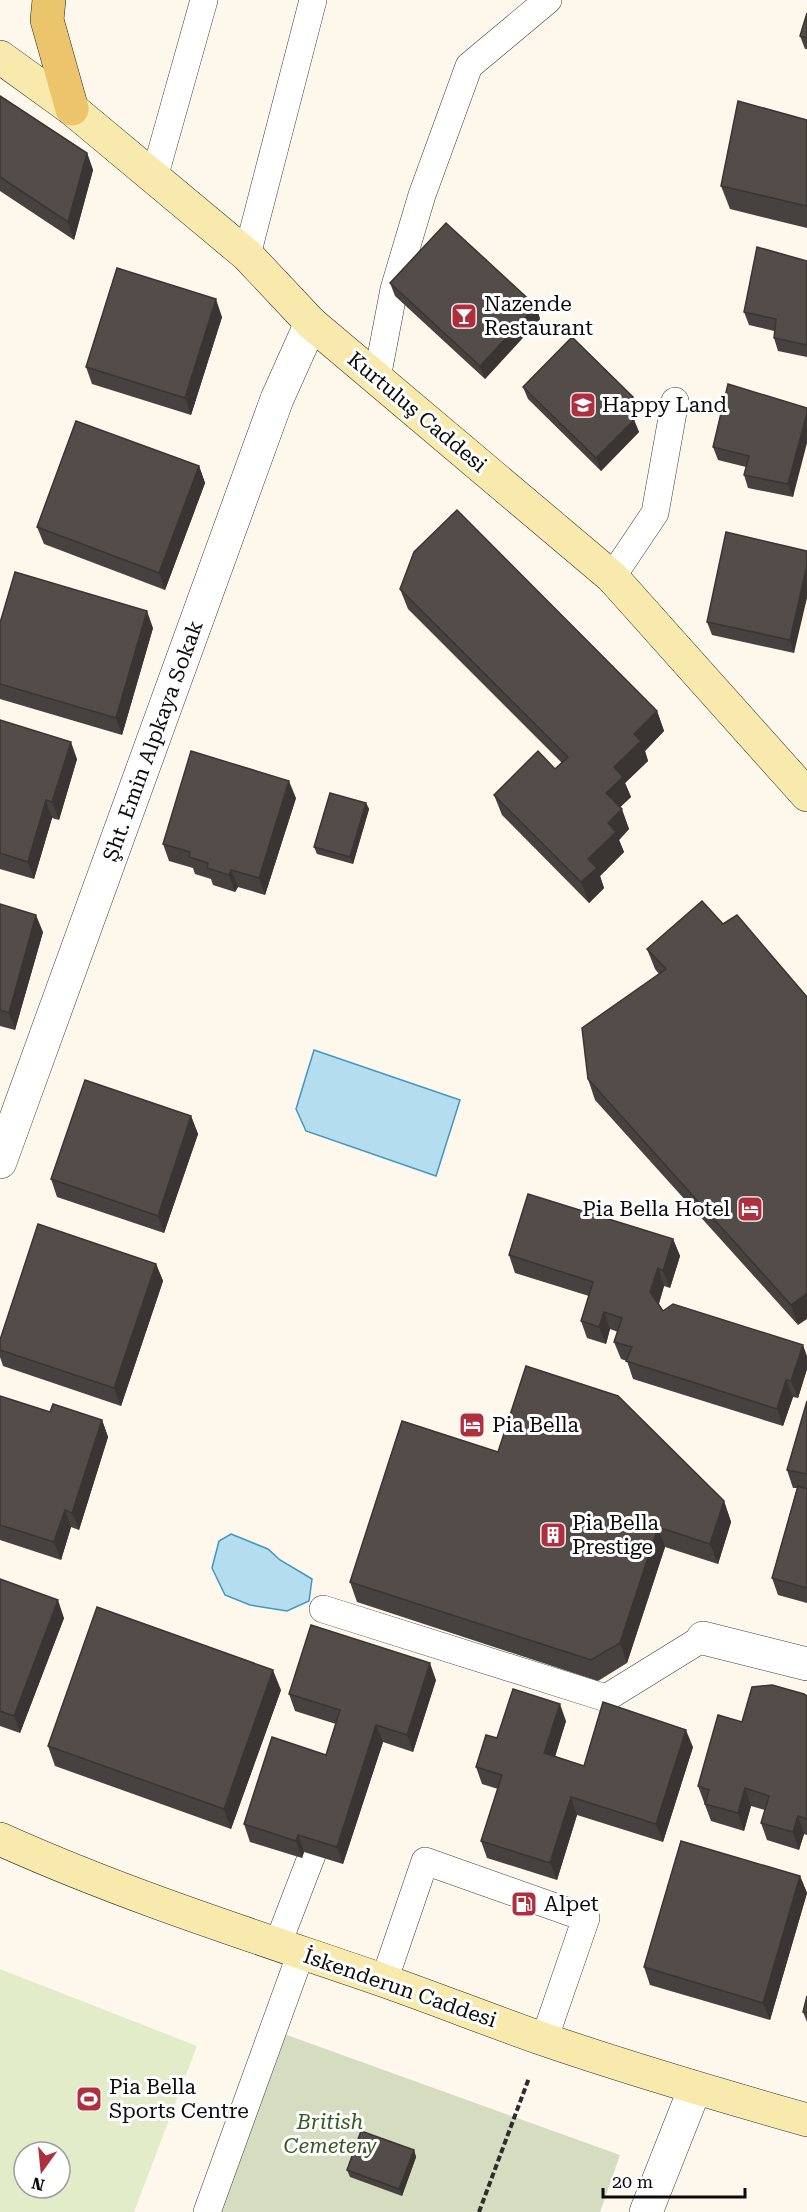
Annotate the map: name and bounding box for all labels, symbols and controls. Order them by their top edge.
place label: Nazende Restaurant [484,292,593,340]
bar icon: Nazende Restaurant [449,301,479,331]
street label: Kurtuluş Caddesi [343,347,492,477]
school or university icon: Happy Land [568,390,598,420]
place label: Happy Land [602,393,728,417]
street label: Şht. Emin Alpkaya Sokak [98,617,208,865]
hotel icon: Pia Bella Hotel [735,1194,765,1224]
place label: Pia Bella Hotel [582,1197,731,1221]
hotel icon: Pia Bella [457,1410,487,1440]
place label: Pia Bella [492,1413,579,1437]
place label: Pia Bella Prestige [572,1511,659,1559]
building icon: Pia Bella Prestige [538,1520,568,1550]
fuel station icon: Alpet [509,1889,539,1919]
place label: Alpet [544,1892,599,1916]
street label: İskenderun Caddesi [300,1944,500,2032]
place label: Pia Bella Sports Centre [109,2075,249,2123]
sports icon: Pia Bella Sports Centre [74,2084,104,2114]
park label: British Cemetery [284,2110,377,2158]
north arrow [12,2140,72,2200]
scale bar [603,2161,746,2199]
text: 20 m [612,2171,653,2192]
text: N [30,2173,47,2195]

